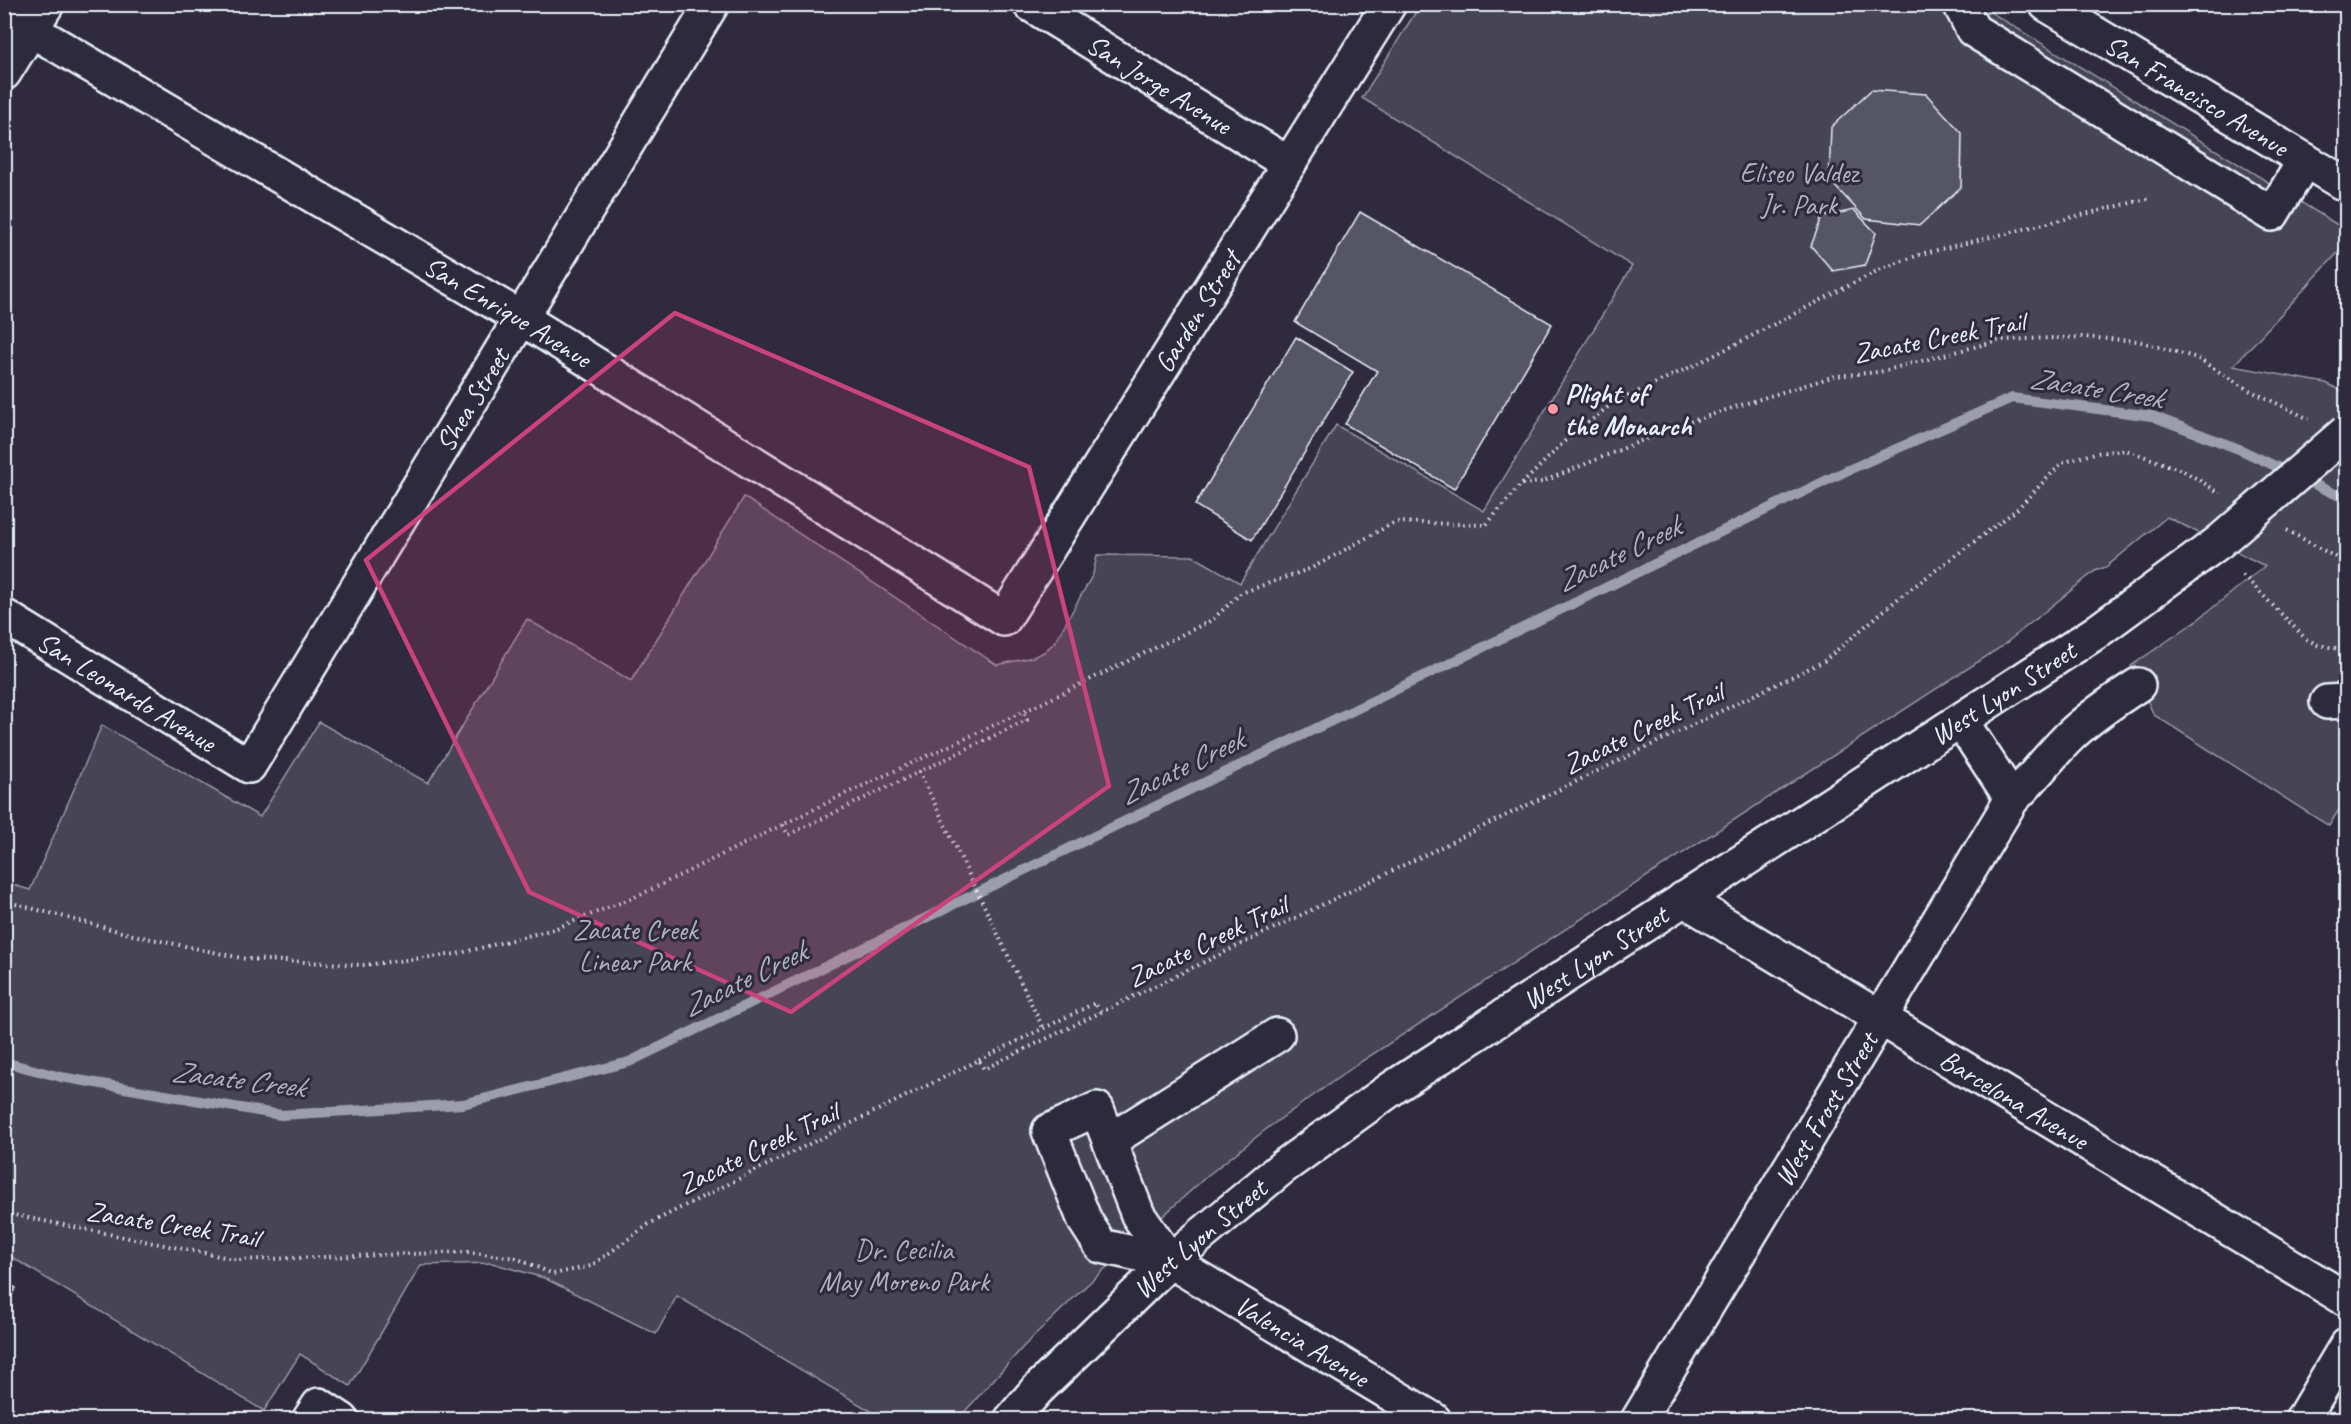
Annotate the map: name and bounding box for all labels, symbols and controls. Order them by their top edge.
street label: San Jorge Avenue [1080,26,1240,143]
street label: San Francisco Avenue [2099,26,2296,165]
park label: Eliseo Valdez Jr. Park [1740,155,1860,222]
street label: Garden Street [1146,241,1250,378]
street label: San Enrique Avenue [418,248,600,376]
street label: Zacate Creek Trail [1850,302,2033,371]
street label: Shea Street [427,339,518,458]
water label: Zacate Creek [2027,359,2170,418]
place label: Plight of the Monarch [1565,376,1693,443]
marker: Plight of the Monarch [1546,402,1560,416]
water label: Zacate Creek [1550,506,1691,600]
street label: San Leonardo Avenue [31,623,224,760]
street label: West Lyon Street [1924,632,2084,753]
street label: Zacate Creek Trail [1557,672,1734,782]
water label: Zacate Creek [1113,719,1254,813]
street label: Zacate Creek Trail [1121,885,1298,995]
street label: West Lyon Street [1516,896,1676,1017]
park label: Zacate Creek Linear Park [573,912,700,979]
water label: Zacate Creek [676,931,817,1025]
street label: West Frost Street [1766,1023,1886,1192]
street label: Barcelona Avenue [1934,1041,2096,1158]
water label: Zacate Creek [170,1052,311,1107]
street label: Zacate Creek Trail [672,1092,849,1202]
street label: West Lyon Street [1125,1169,1276,1306]
street label: Zacate Creek Trail [84,1193,267,1256]
park label: Dr. Cecilia May Moreno Park [819,1232,991,1299]
street label: Valencia Avenue [1229,1287,1377,1395]

